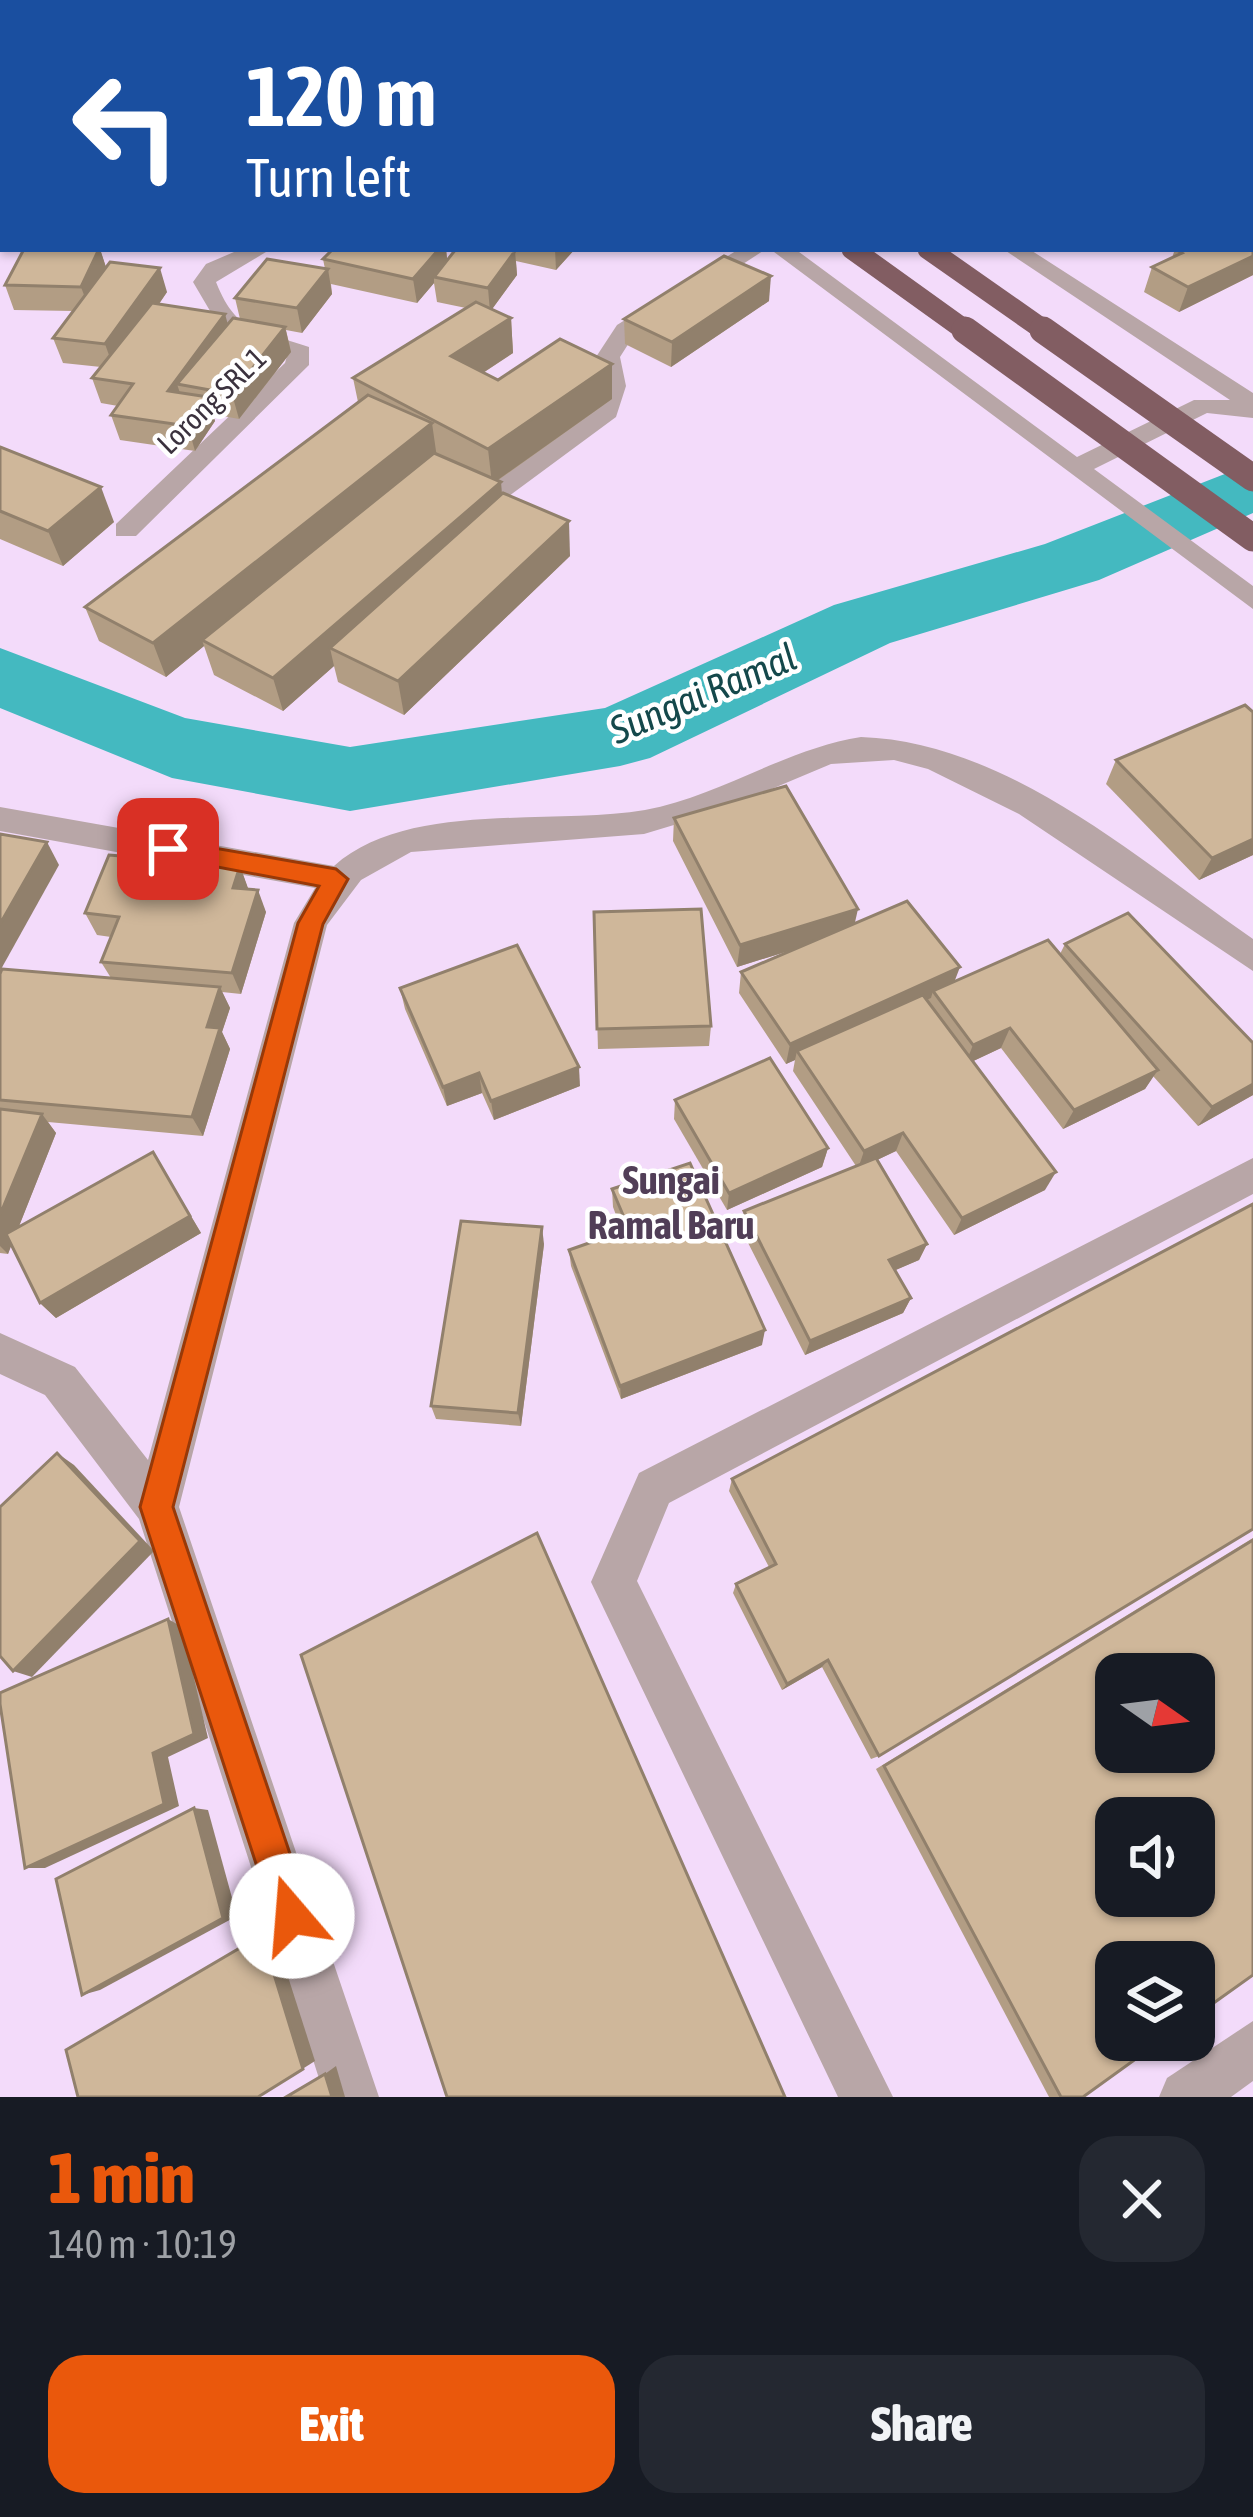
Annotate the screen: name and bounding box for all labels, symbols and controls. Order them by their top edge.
icon: left [48,48,204,204]
text: 120 m [246,48,436,144]
text: Turn left [246,147,411,208]
street label: Lorong SRL 1 [150,340,273,460]
water label: Sungai Ramal [602,634,803,752]
pin [117,798,219,900]
icon: arrive [135,816,201,882]
district label: Sungai Ramal Baru [588,1158,754,1247]
north arrow [1095,1653,1215,1773]
map controls [1095,1653,1215,2061]
button: sound [1095,1797,1215,1917]
position arrow [229,1853,355,1979]
button: layers [1095,1941,1215,2061]
text: 1 min [48,2136,195,2218]
button: close [1079,2136,1205,2262]
text: 140 m · 10:19 [48,2222,237,2266]
button: Exit [48,2355,615,2493]
button: Share [639,2355,1205,2493]

